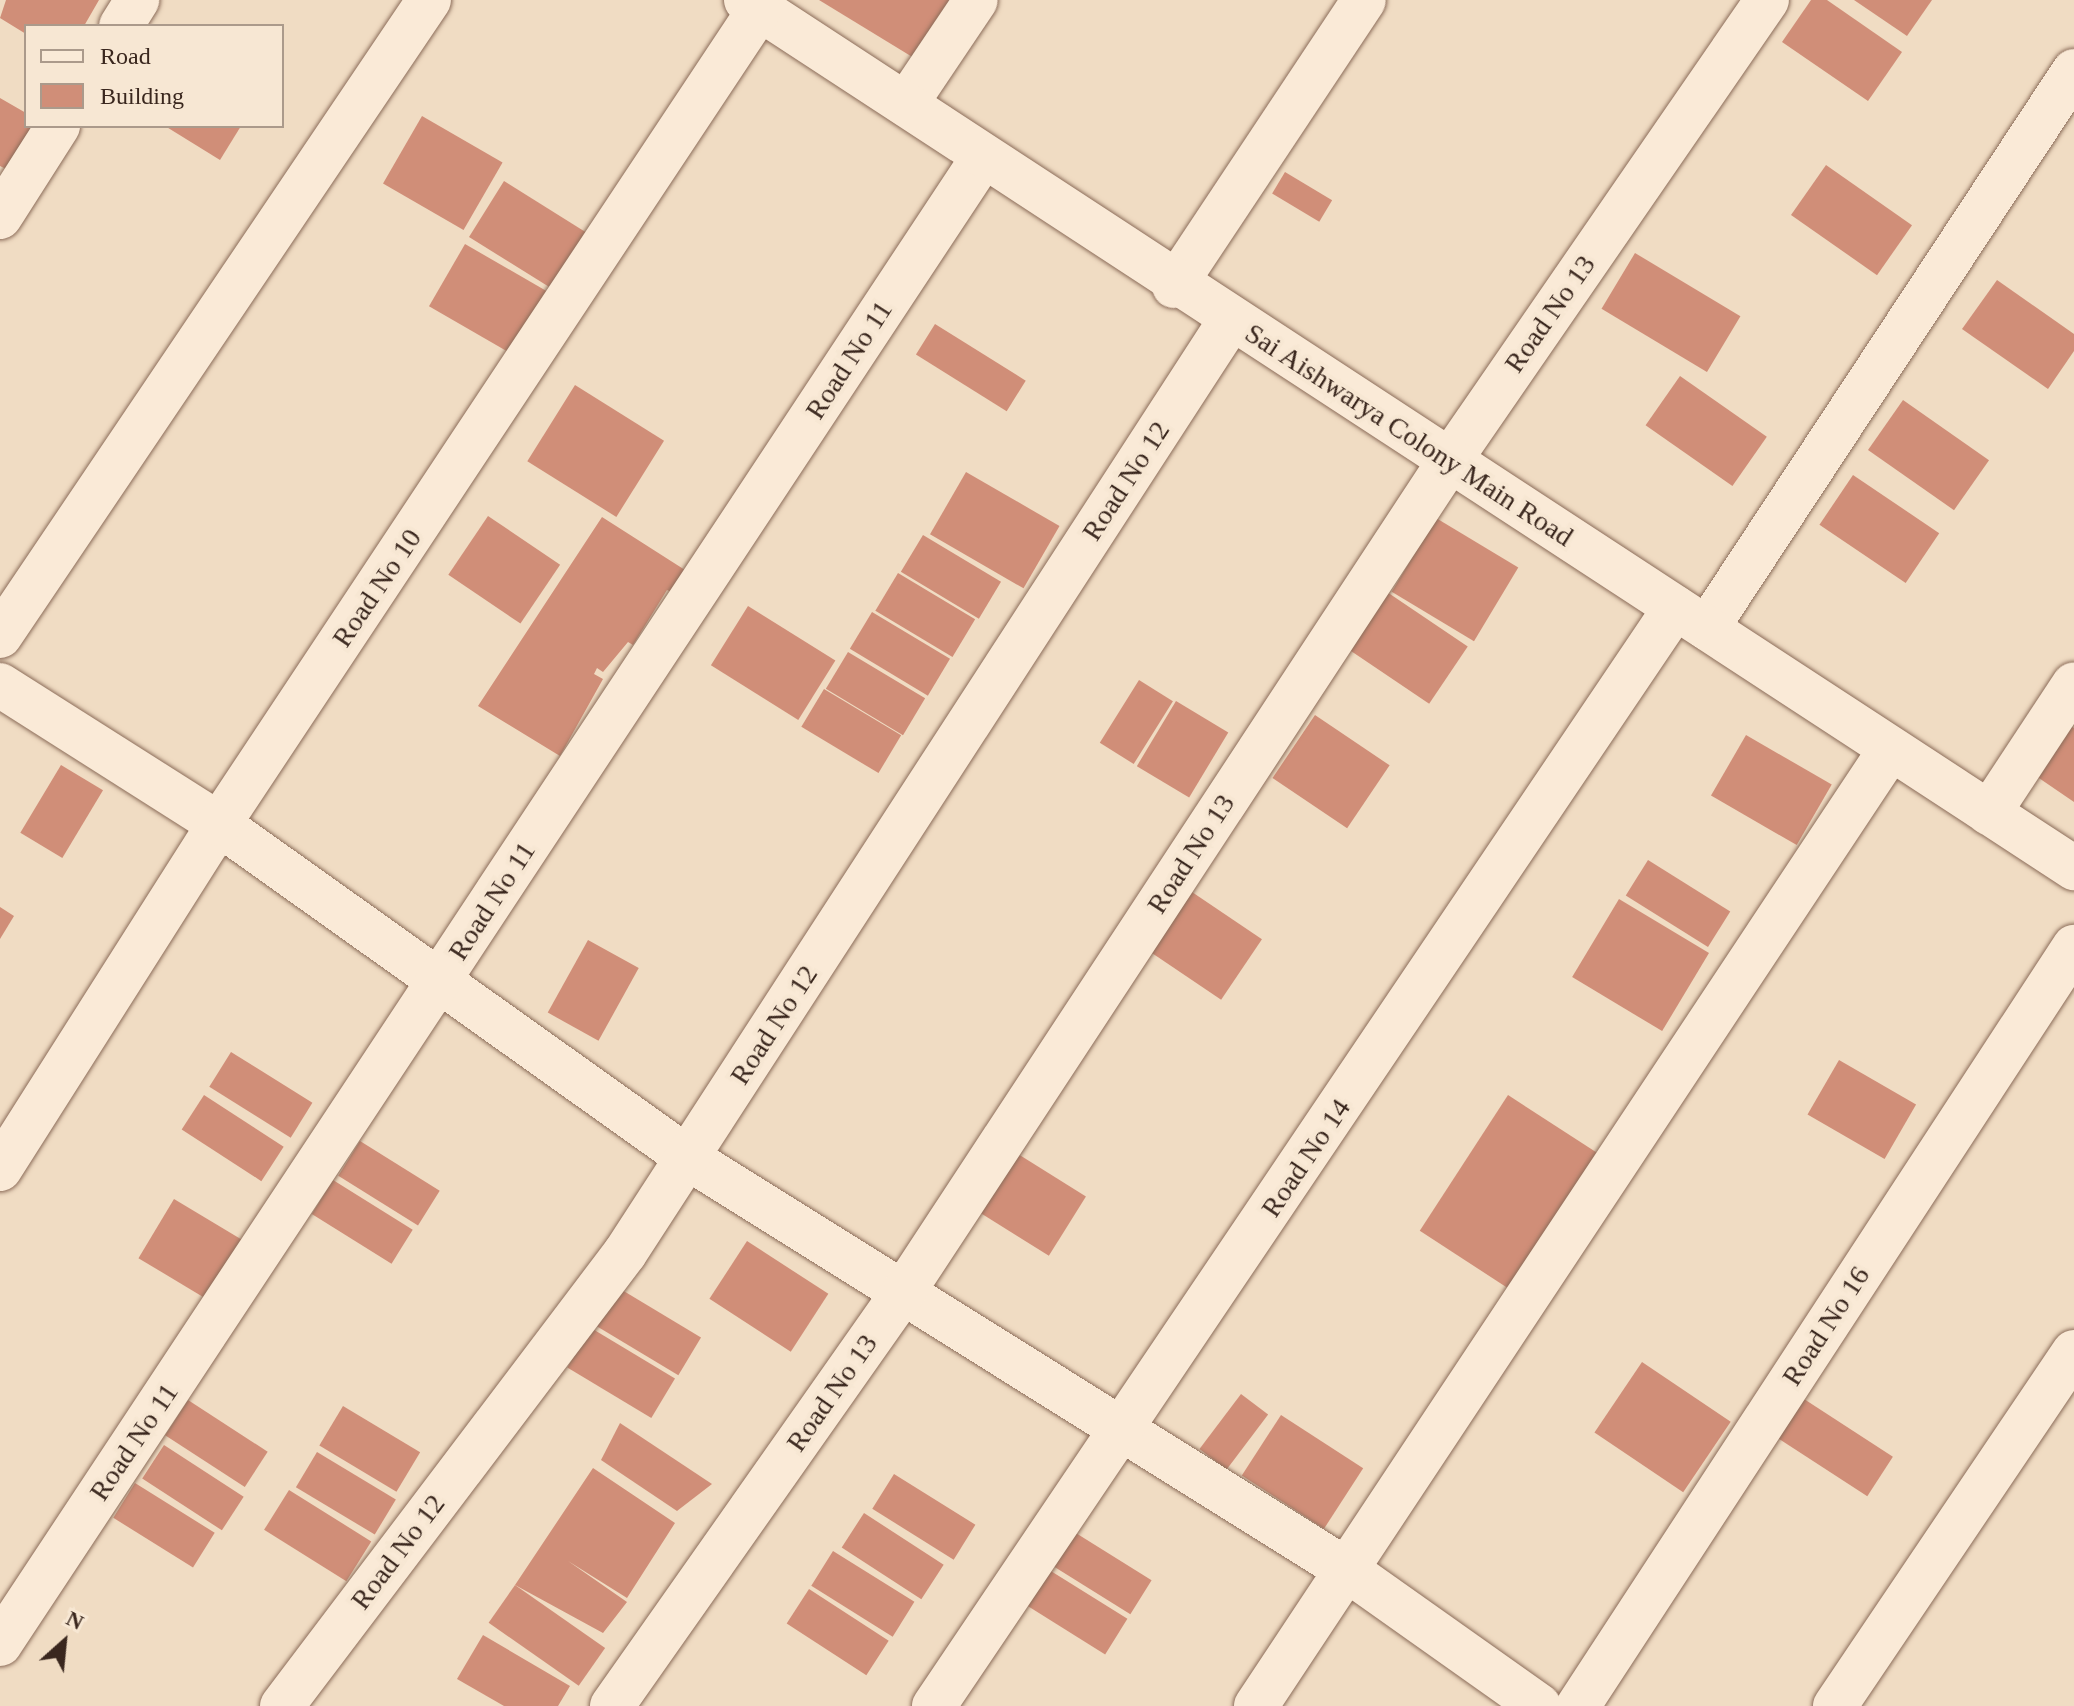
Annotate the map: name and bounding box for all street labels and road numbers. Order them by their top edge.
street label: Road No 13 [1497,249,1603,379]
street label: Road No 11 [798,295,900,425]
street label: Sai Aishwarya Colony Main Road [1238,316,1580,554]
street label: Road No 12 [1075,415,1177,547]
street label: Road No 10 [325,523,429,653]
street label: Road No 13 [1140,788,1242,920]
street label: Road No 11 [441,836,543,966]
street label: Road No 12 [723,959,825,1091]
street label: Road No 14 [1254,1093,1358,1223]
street label: Road No 16 [1775,1260,1877,1392]
street label: Road No 13 [779,1328,885,1458]
street label: Road No 11 [83,1377,185,1507]
street label: Road No 12 [344,1488,452,1616]

